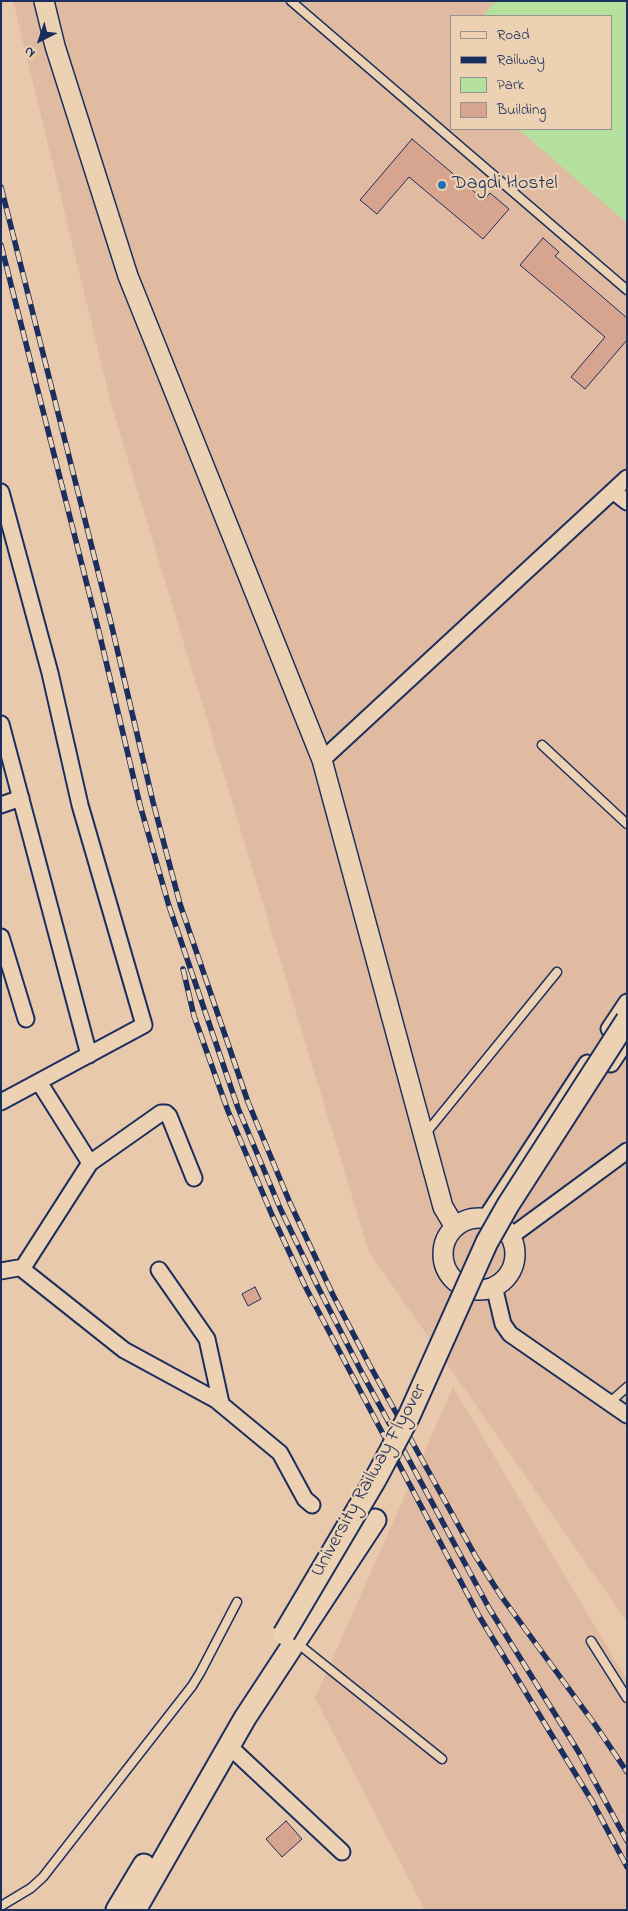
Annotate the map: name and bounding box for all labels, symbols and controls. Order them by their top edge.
north arrow [15,15,65,65]
legend [450,15,613,130]
text: Road [497,24,530,46]
text: N [19,41,40,63]
text: Railway [497,49,545,71]
text: Park [497,74,524,96]
text: Building [497,99,546,121]
place label: Dagdi Hostel [452,173,558,197]
marker: Dagdi Hostel [436,179,448,191]
street label: University Railway Flyover [307,1380,433,1582]

